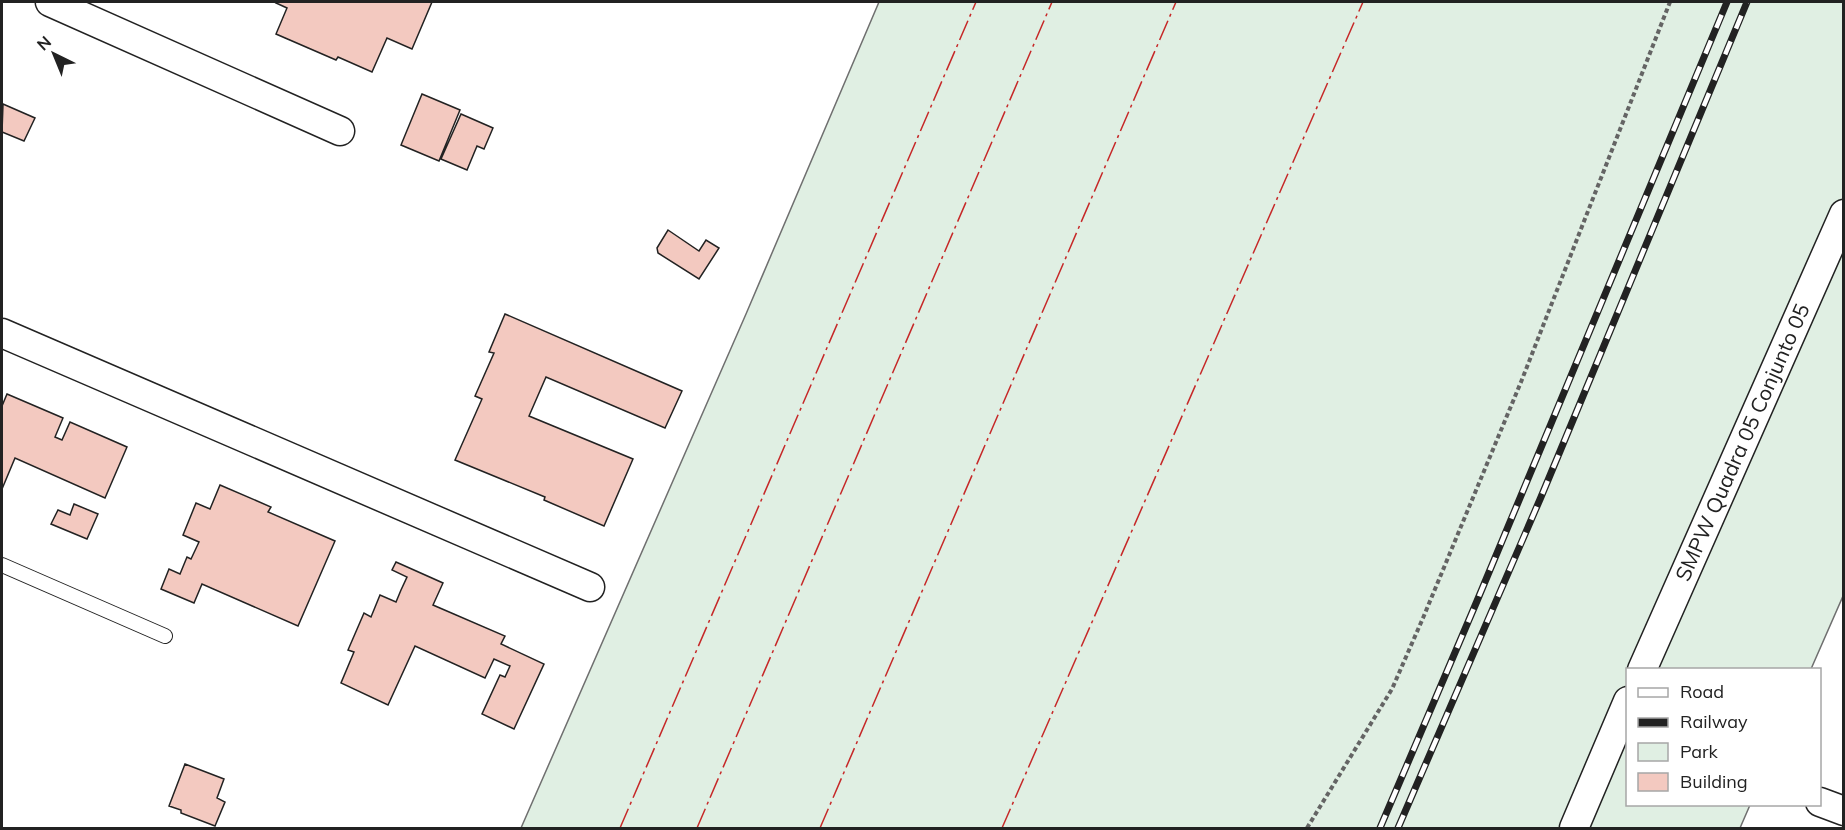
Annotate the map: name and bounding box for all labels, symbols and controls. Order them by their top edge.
north arrow [24,24,84,84]
text: N [33,32,55,54]
street label: SMPW Quadra 05 Conjunto 05 [1669,299,1815,585]
legend [1626,668,1821,806]
text: Road [1680,680,1724,703]
text: Railway [1680,710,1748,733]
text: Park [1680,740,1719,763]
text: Building [1680,770,1748,793]

